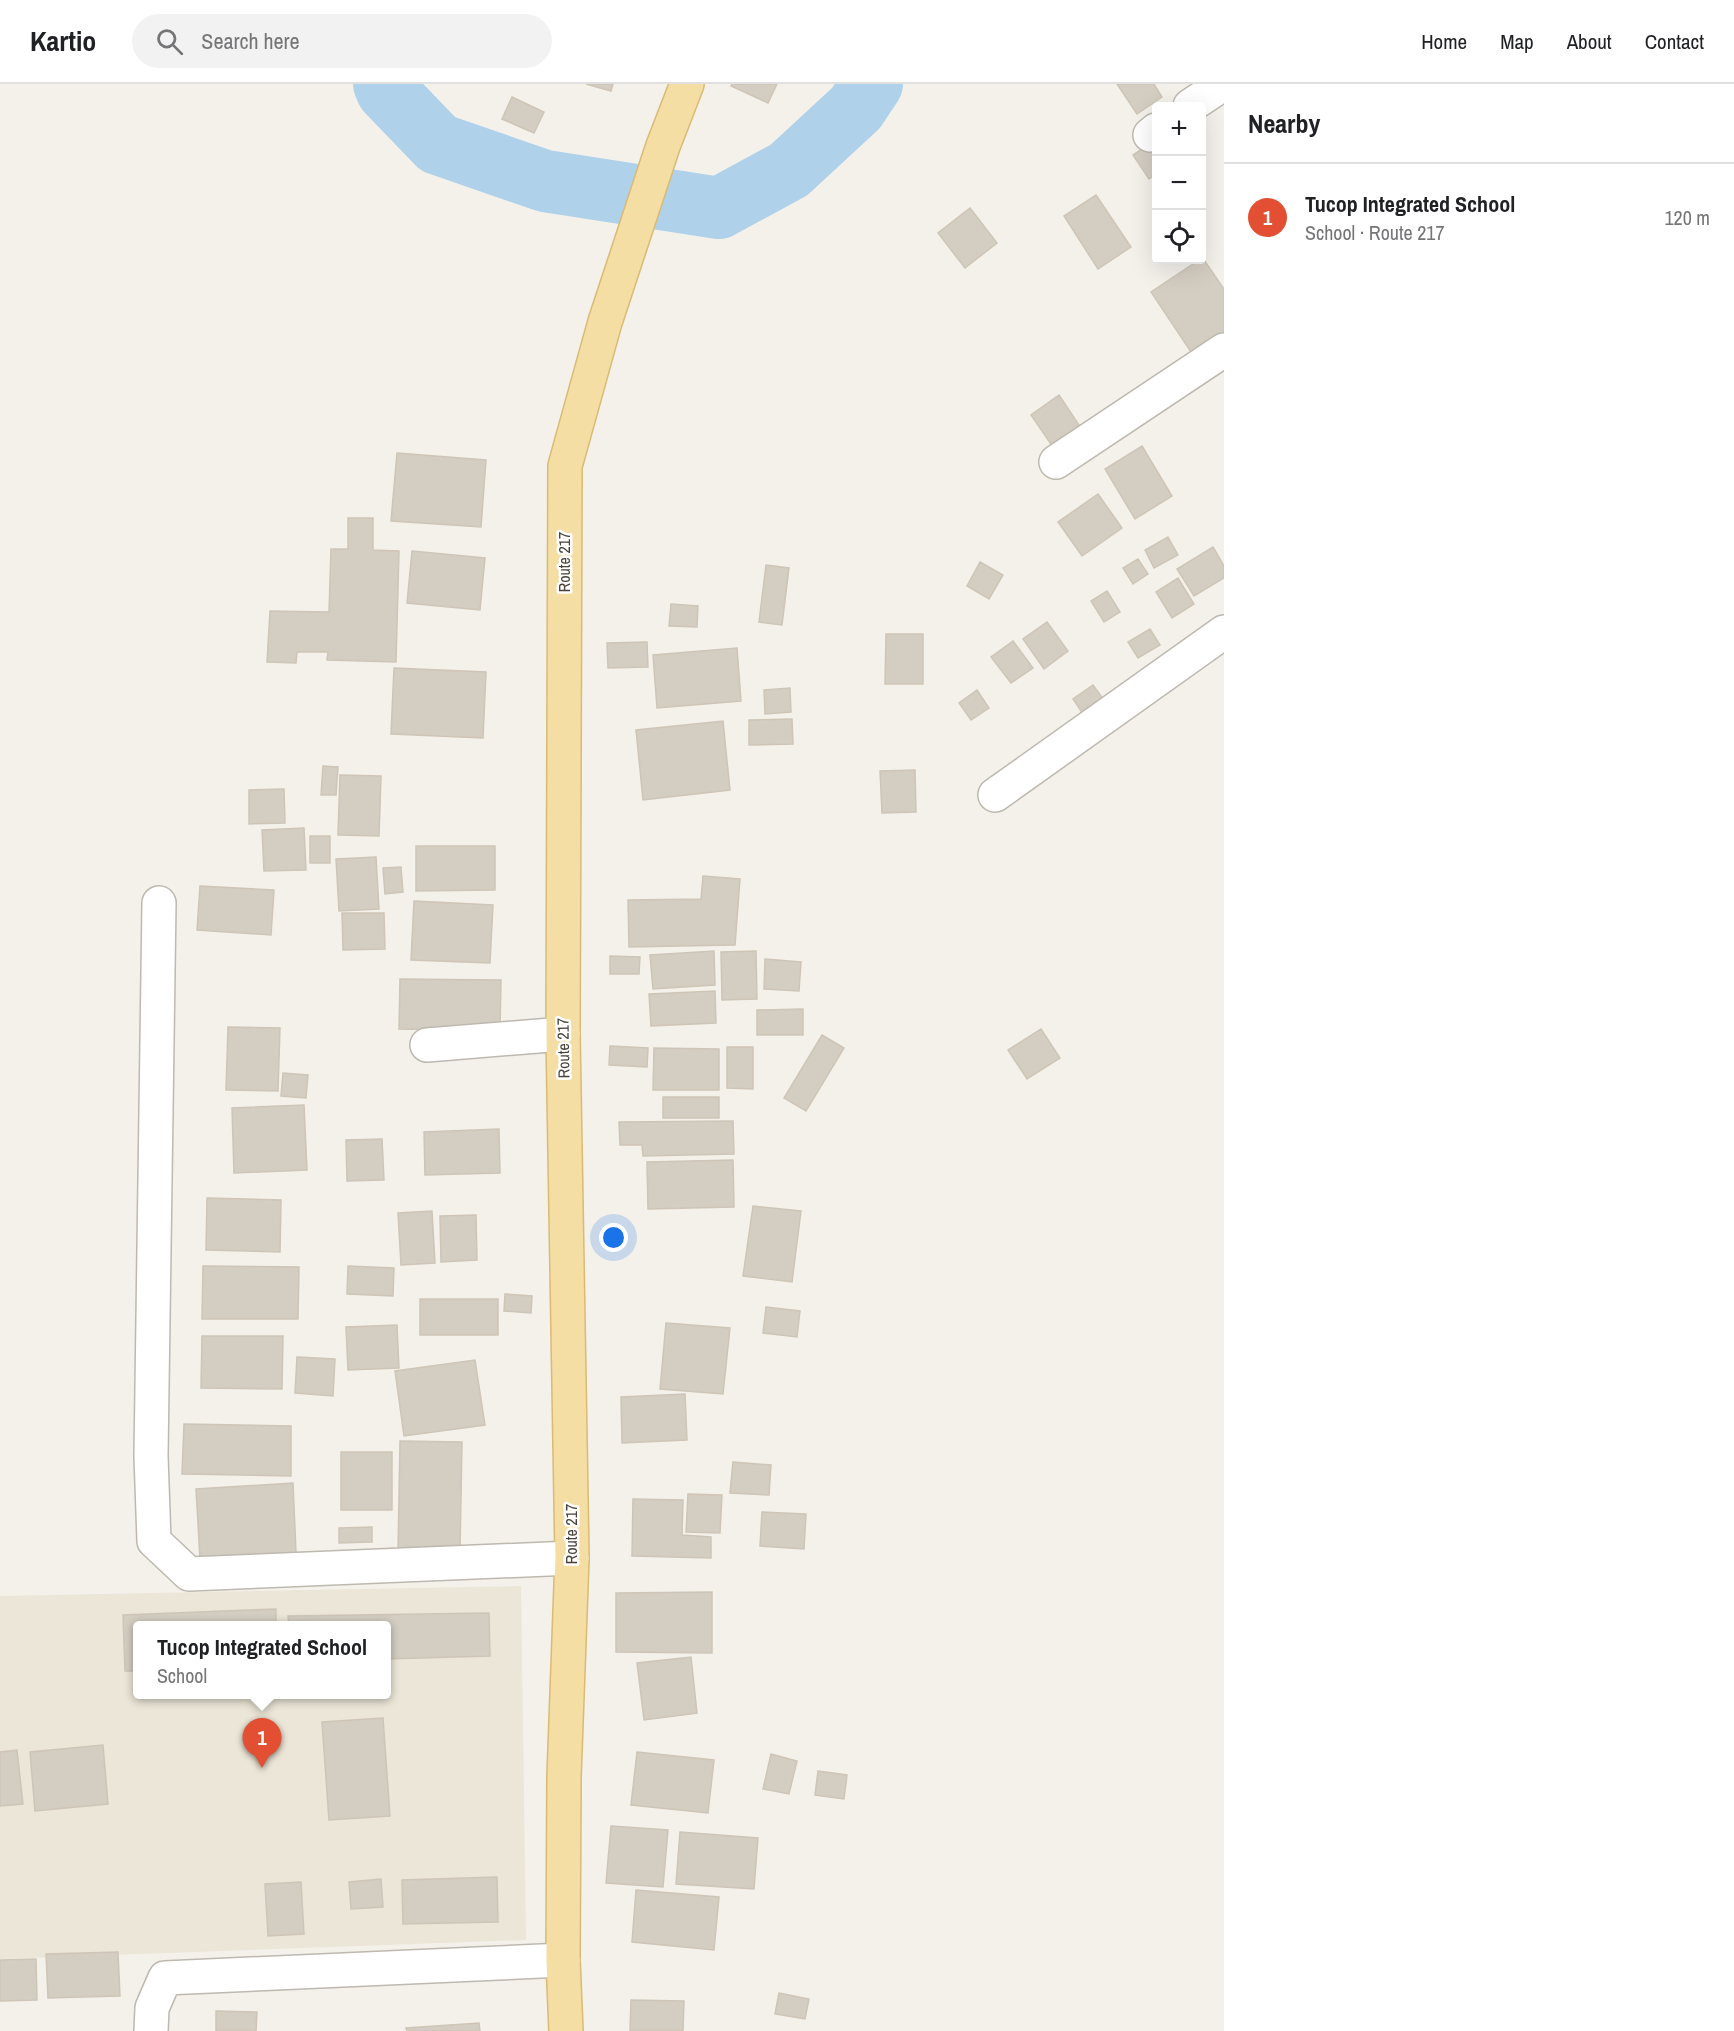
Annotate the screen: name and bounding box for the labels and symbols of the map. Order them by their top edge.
street label: Route 217 [553,532,575,592]
street label: Route 217 [551,1018,575,1078]
your location [599,1223,628,1252]
street label: Route 217 [560,1504,582,1564]
pin: 1 [242,1718,282,1768]

